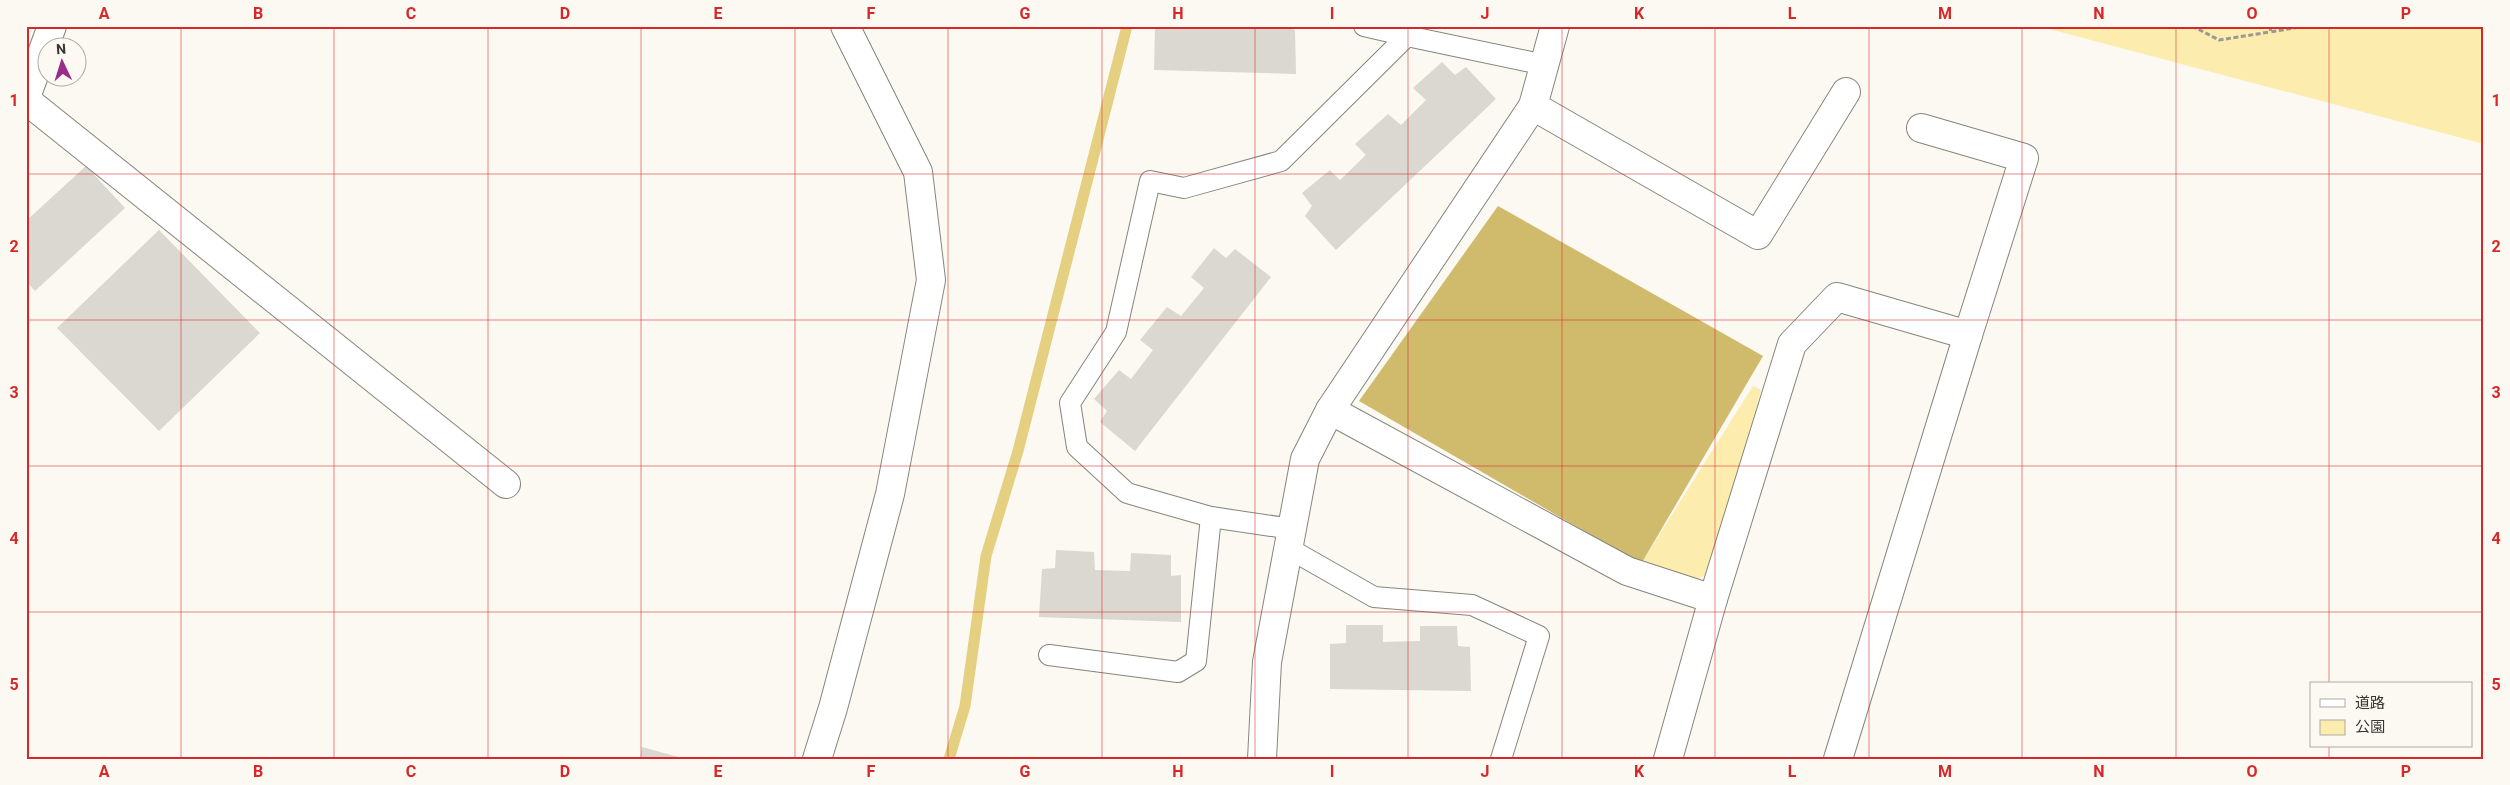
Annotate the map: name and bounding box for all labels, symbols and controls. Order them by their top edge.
text: A [99,4,110,23]
text: B [253,4,263,23]
text: C [406,4,416,23]
text: D [560,4,570,23]
text: E [714,4,723,23]
text: F [867,4,876,23]
text: G [1020,4,1031,23]
text: H [1172,4,1184,23]
text: I [1330,4,1334,23]
text: J [1481,4,1489,23]
text: K [1634,4,1645,23]
text: L [1788,4,1797,23]
text: M [1938,4,1952,23]
text: N [2093,4,2105,23]
text: O [2246,4,2258,23]
text: P [2401,4,2411,23]
north arrow [38,38,88,88]
text: N [56,41,67,57]
text: 1 [9,91,19,110]
text: 1 [2491,91,2501,110]
text: 2 [9,237,19,256]
text: 2 [2491,237,2501,256]
text: 3 [9,383,19,402]
text: 3 [2491,383,2501,402]
text: 4 [9,529,19,548]
text: 4 [2491,529,2501,548]
text: 5 [9,675,19,694]
text: 5 [2491,675,2501,694]
legend [2310,682,2472,748]
text: 道路 [2355,694,2385,712]
text: 公園 [2355,718,2385,736]
text: A [99,762,110,781]
text: B [253,762,263,781]
text: C [406,762,416,781]
text: D [560,762,570,781]
text: E [714,762,723,781]
text: F [867,762,876,781]
text: G [1020,762,1031,781]
text: H [1172,762,1184,781]
text: I [1330,762,1334,781]
text: J [1481,762,1489,781]
text: K [1634,762,1645,781]
text: L [1788,762,1797,781]
text: M [1938,762,1952,781]
text: N [2093,762,2105,781]
text: O [2246,762,2258,781]
text: P [2401,762,2411,781]

